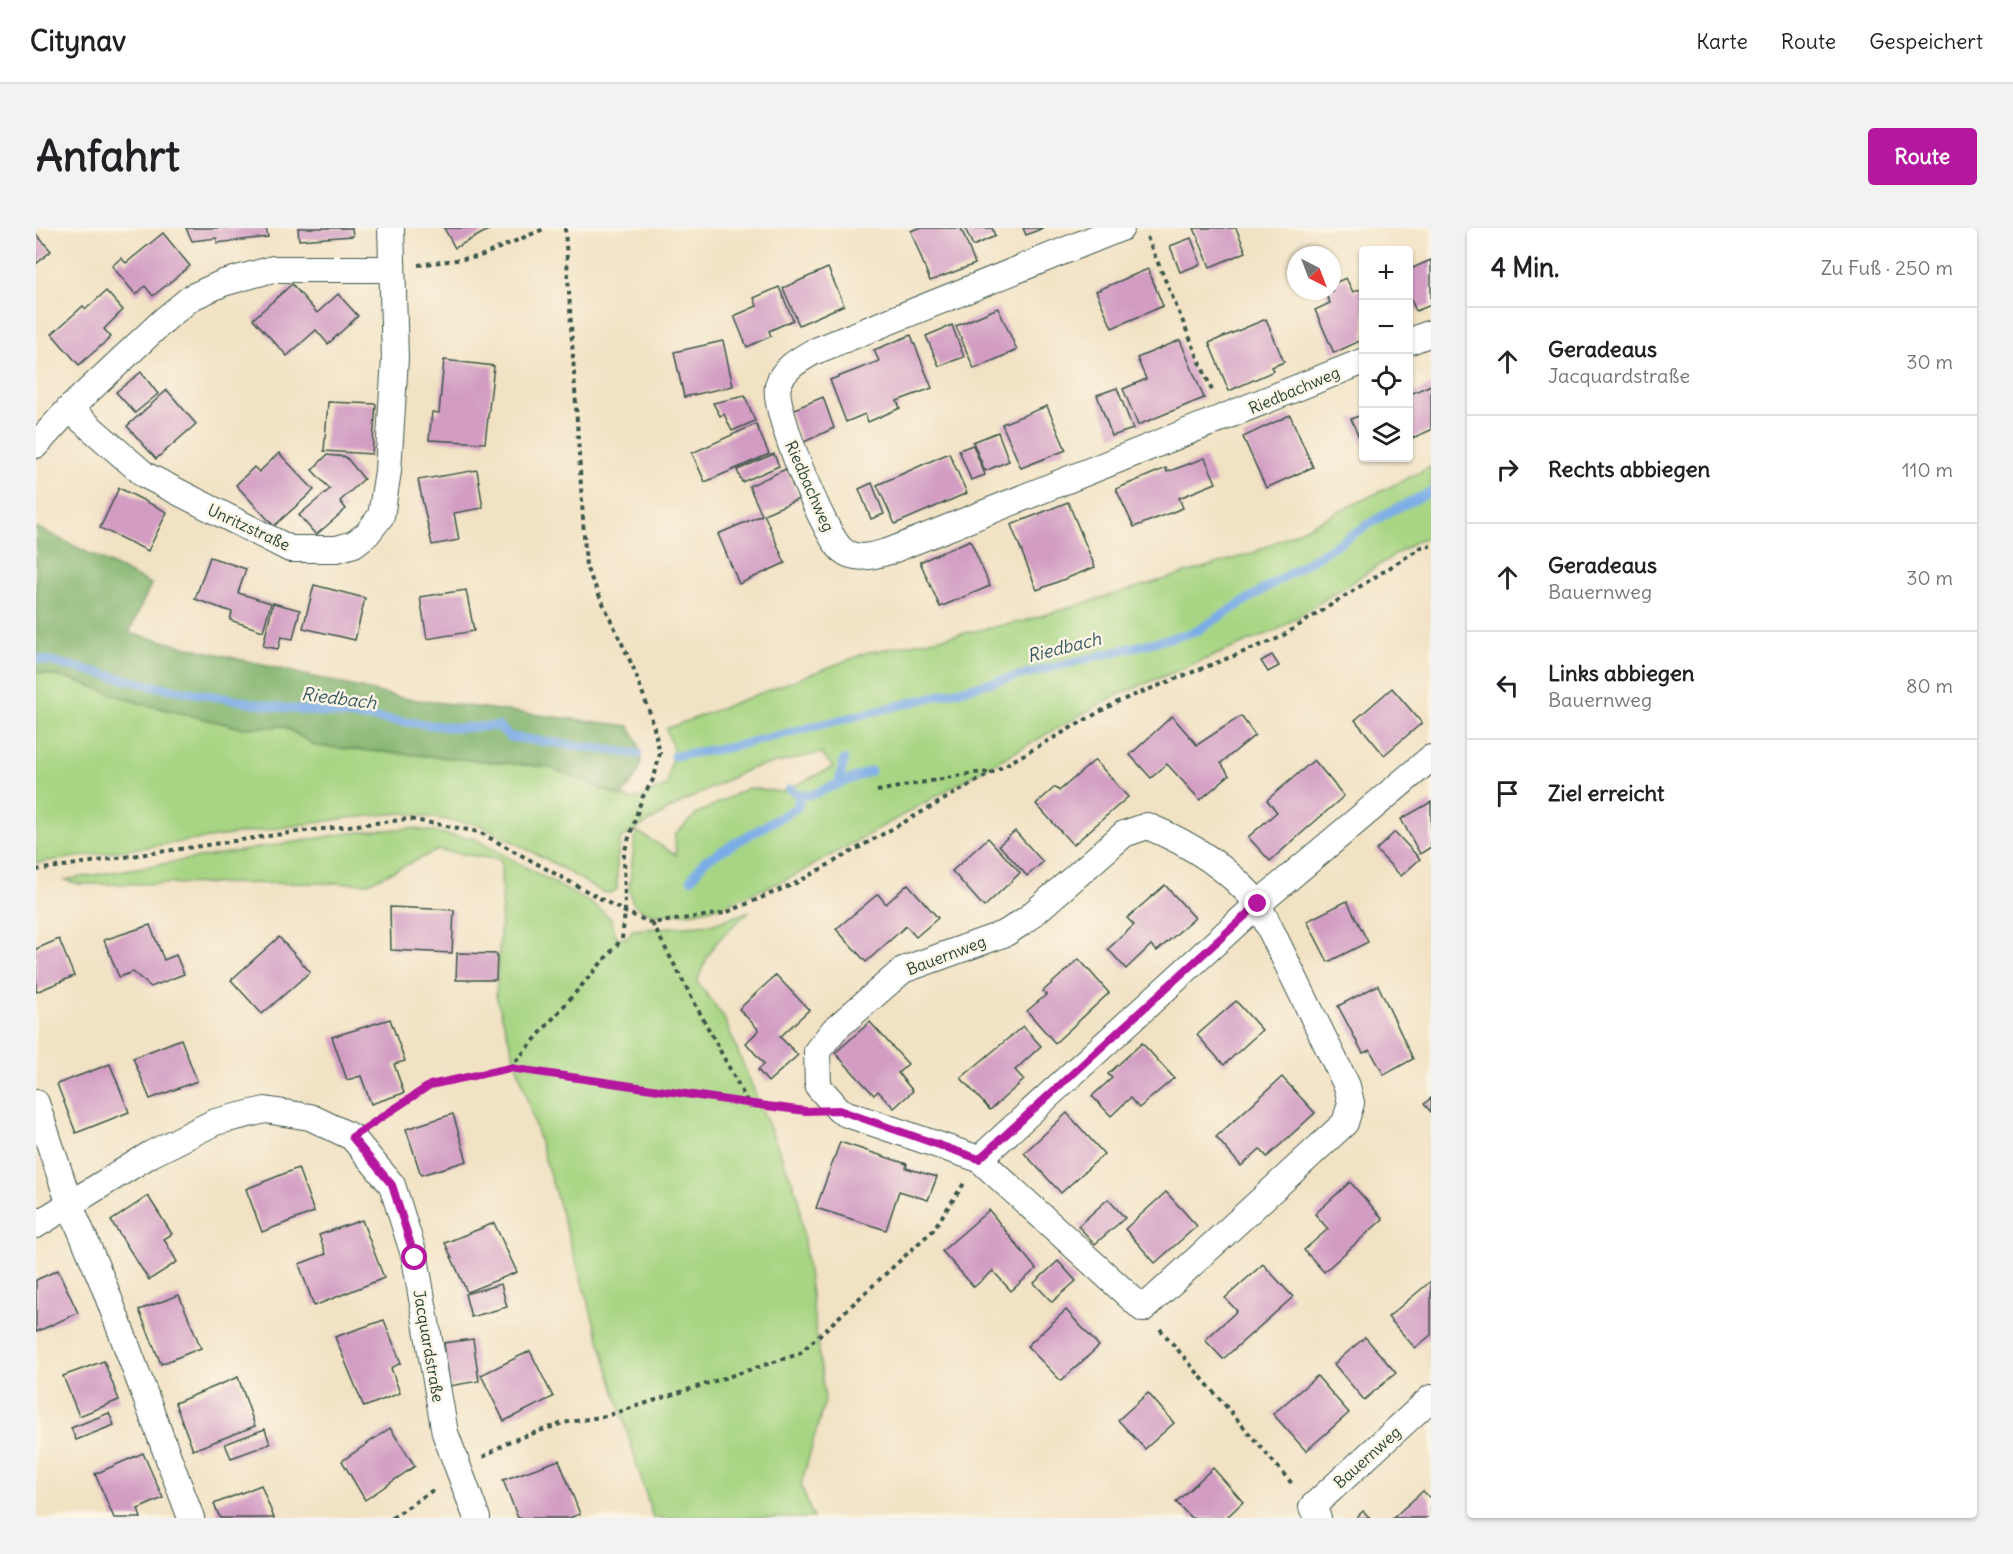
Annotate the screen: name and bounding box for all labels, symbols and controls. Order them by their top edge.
text: Citynav [30,23,126,59]
text: Karte [1696,28,1748,55]
text: Route [1781,28,1836,55]
text: Gespeichert [1869,28,1983,55]
button: Route [1868,128,1977,185]
text: Anfahrt [36,130,180,182]
north arrow [1287,246,1341,300]
map controls [1359,246,1413,462]
button: + [1359,246,1413,300]
text: 4 Min. [1491,251,1559,284]
text: Zu Fuß · 250 m [1821,255,1953,280]
button: − [1359,300,1413,354]
text: Geradeaus [1548,335,1657,363]
icon: ahead [1491,345,1524,378]
text: 30 m [1906,349,1953,374]
button: locate [1359,354,1413,408]
street label: Riedbachweg [1245,362,1343,418]
text: Jacquardstraße [1548,363,1690,388]
button: layers [1359,408,1413,462]
street label: Riedbachweg [781,438,839,534]
icon: right [1491,453,1524,486]
text: Rechts abbiegen [1548,455,1710,483]
text: 110 m [1902,457,1953,482]
street label: Unritzstraße [205,499,293,555]
text: Geradeaus [1548,551,1657,579]
icon: ahead [1491,561,1524,594]
text: 30 m [1906,565,1953,590]
text: Bauernweg [1548,579,1652,604]
water label: Riedbach [1025,627,1104,667]
text: Links abbiegen [1548,659,1695,687]
icon: left [1491,669,1524,702]
text: 80 m [1906,673,1953,698]
water label: Riedbach [300,682,378,714]
text: Bauernweg [1548,687,1652,712]
icon: arrive [1491,777,1524,810]
text: Ziel erreicht [1548,779,1665,807]
route end [1244,890,1270,916]
street label: Bauernweg [904,931,988,979]
route start [401,1244,427,1270]
street label: Jacquardstraße [409,1288,449,1404]
street label: Bauernweg [1329,1422,1405,1492]

